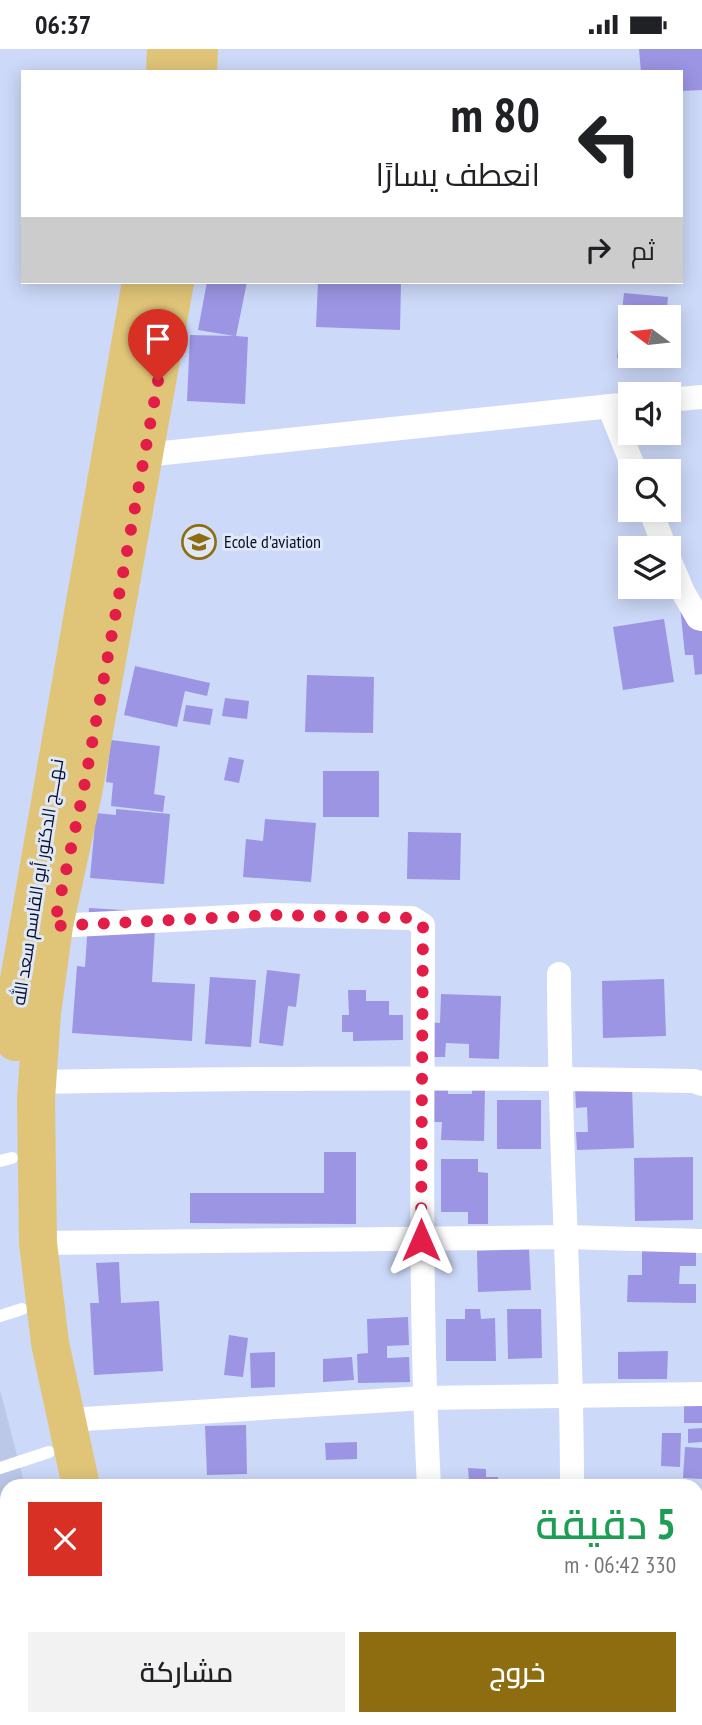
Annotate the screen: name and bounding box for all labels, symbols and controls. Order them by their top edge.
text: 06:37 [35,8,91,41]
text: 80 m [451,82,540,146]
icon: left [564,98,655,189]
text: انعطف يسارًا [375,153,540,195]
icon: right [579,231,617,269]
text: ثم [631,234,655,267]
north arrow [618,305,681,367]
map controls [618,305,681,599]
pin [128,309,188,381]
icon: arrive [139,320,177,358]
button: sound [618,382,681,445]
button: search [618,459,681,522]
school or university icon: Ecole d'aviation [180,523,218,561]
place label: Ecole d'aviation [224,530,321,553]
button: layers [618,536,681,599]
street label: نـهـــج الدكتور أبو القاسم سعد الله [7,757,69,1007]
position arrow [384,1203,458,1277]
text: 5 دقيقة [535,1496,676,1551]
button: close [28,1502,102,1576]
text: 330 m · 06:42 [564,1550,676,1579]
button: مشاركة [28,1632,345,1712]
button: خروج [359,1632,676,1712]

